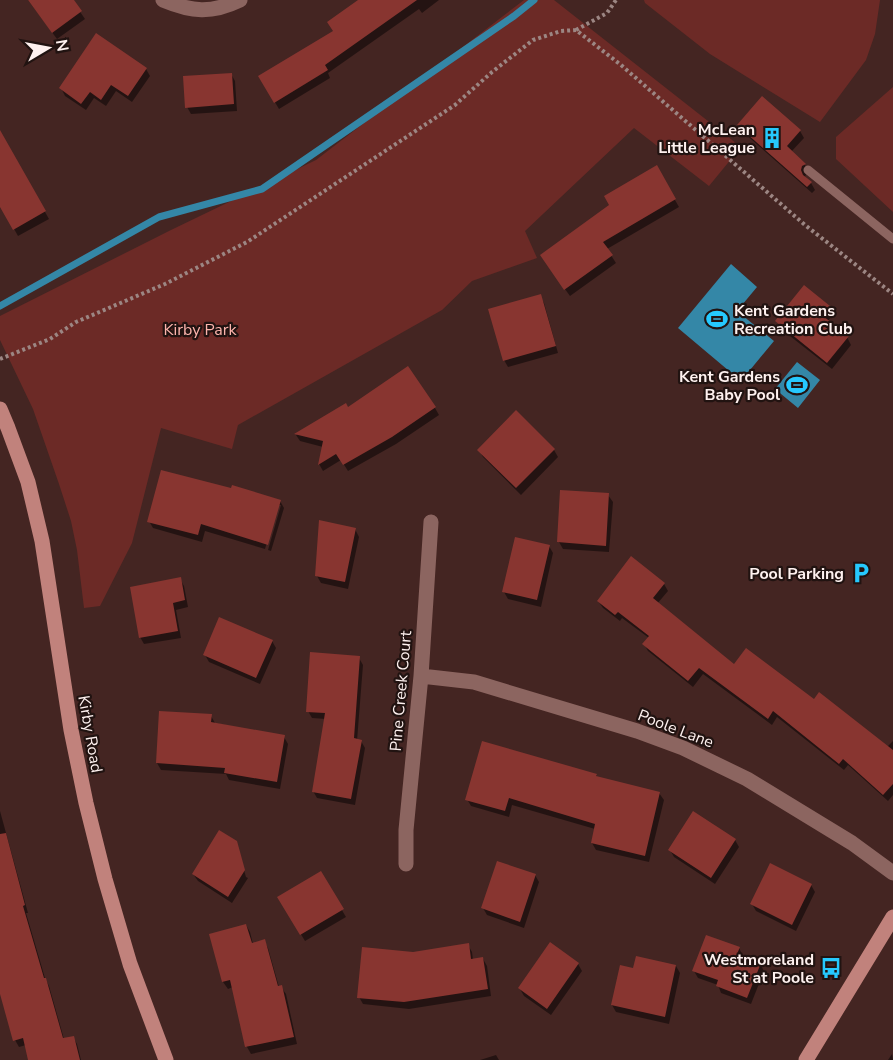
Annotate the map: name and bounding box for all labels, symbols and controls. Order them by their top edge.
north arrow [18,18,78,78]
text: N [50,38,74,53]
place label: McLean Little League [658,119,755,159]
building icon: McLean Little League [760,126,784,150]
place label: Kent Gardens Recreation Club [734,300,853,340]
sports icon: Kent Gardens Recreation Club [705,307,729,331]
park label: Kirby Park [164,319,237,341]
place label: Kent Gardens Baby Pool [679,366,780,406]
sports icon: Kent Gardens Baby Pool [785,373,809,397]
parking icon: Pool Parking [849,561,873,585]
place label: Pool Parking [749,563,844,585]
street label: Pine Creek Court [385,630,417,752]
street label: Kirby Road [72,694,108,775]
street label: Poole Lane [635,704,717,753]
place label: Westmoreland St at Poole [704,949,814,989]
bus stop icon: Westmoreland St at Poole [819,956,843,980]

